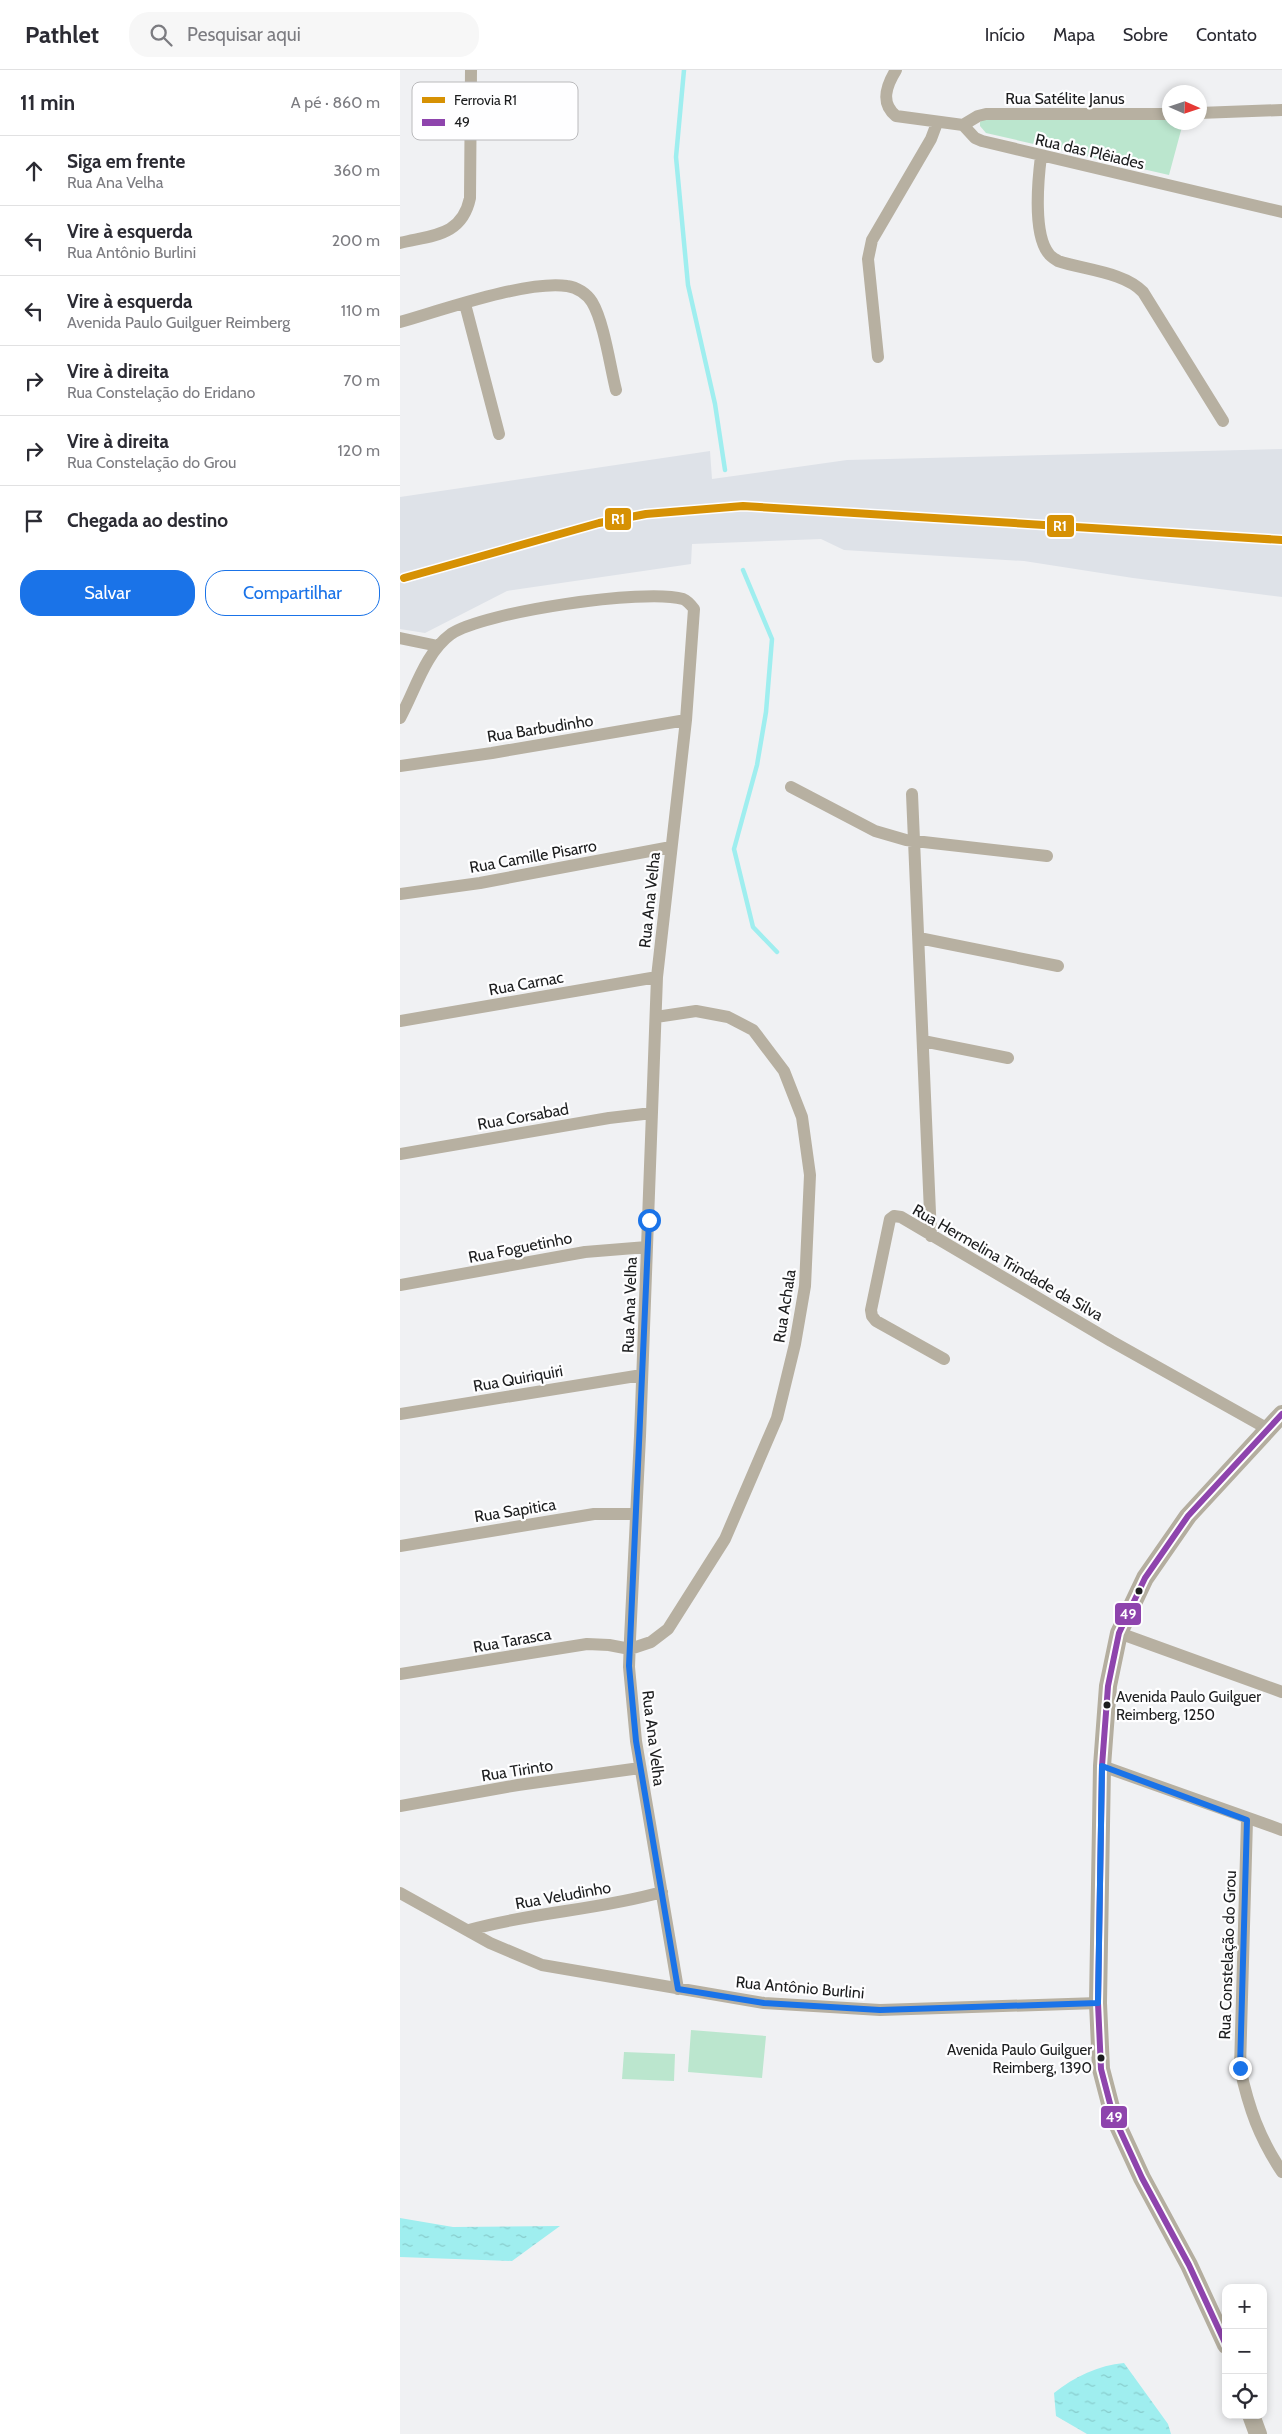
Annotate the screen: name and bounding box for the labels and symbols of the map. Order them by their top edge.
legend [412,82,578,140]
north arrow [1162,85,1207,130]
street label: Rua Satélite Janus [1005,89,1125,108]
text: Ferrovia R1 [454,91,517,109]
text: 49 [454,113,470,131]
street label: Rua das Plêiades [1033,130,1147,173]
line badge: R1 [604,507,632,531]
text: R1 [611,510,625,528]
line badge: R1 [1046,514,1075,538]
text: R1 [1053,517,1067,535]
street label: Rua Barbudinho [486,711,595,746]
street label: Rua Camille Pisarro [468,836,598,877]
street label: Rua Ana Velha [635,851,664,949]
street label: Rua Carnac [487,968,565,999]
street label: Rua Corsabad [476,1099,570,1134]
street label: Rua Hermelina Trindade da Silva [909,1200,1107,1325]
route start [638,1209,661,1232]
street label: Rua Foguetinho [467,1228,574,1267]
street label: Rua Ana Velha [618,1256,641,1353]
street label: Rua Achala [769,1268,800,1344]
street label: Rua Quiriquiri [472,1361,564,1396]
street label: Rua Sapitica [473,1495,557,1526]
unlabelled marker [1134,1586,1144,1596]
line badge: 49 [1114,1602,1142,1626]
text: 49 [1120,1605,1136,1623]
street label: Rua Tarasca [472,1624,553,1657]
place label: Avenida Paulo Guilguer Reimberg, 1250 [1116,1688,1261,1724]
street label: Rua Ana Velha [638,1689,669,1787]
marker: Avenida Paulo Guilguer Reimberg, 1250 [1102,1700,1112,1710]
street label: Rua Tirinto [480,1755,554,1786]
street label: Rua Constelação do Grou [1215,1870,1240,2040]
street label: Rua Veludinho [514,1878,613,1913]
street label: Rua Antônio Burlini [735,1972,865,2003]
place label: Avenida Paulo Guilguer Reimberg, 1390 [947,2041,1092,2077]
marker: Avenida Paulo Guilguer Reimberg, 1390 [1096,2053,1106,2063]
route end [1229,2057,1252,2080]
line badge: 49 [1100,2105,1128,2129]
text: 49 [1106,2108,1122,2126]

